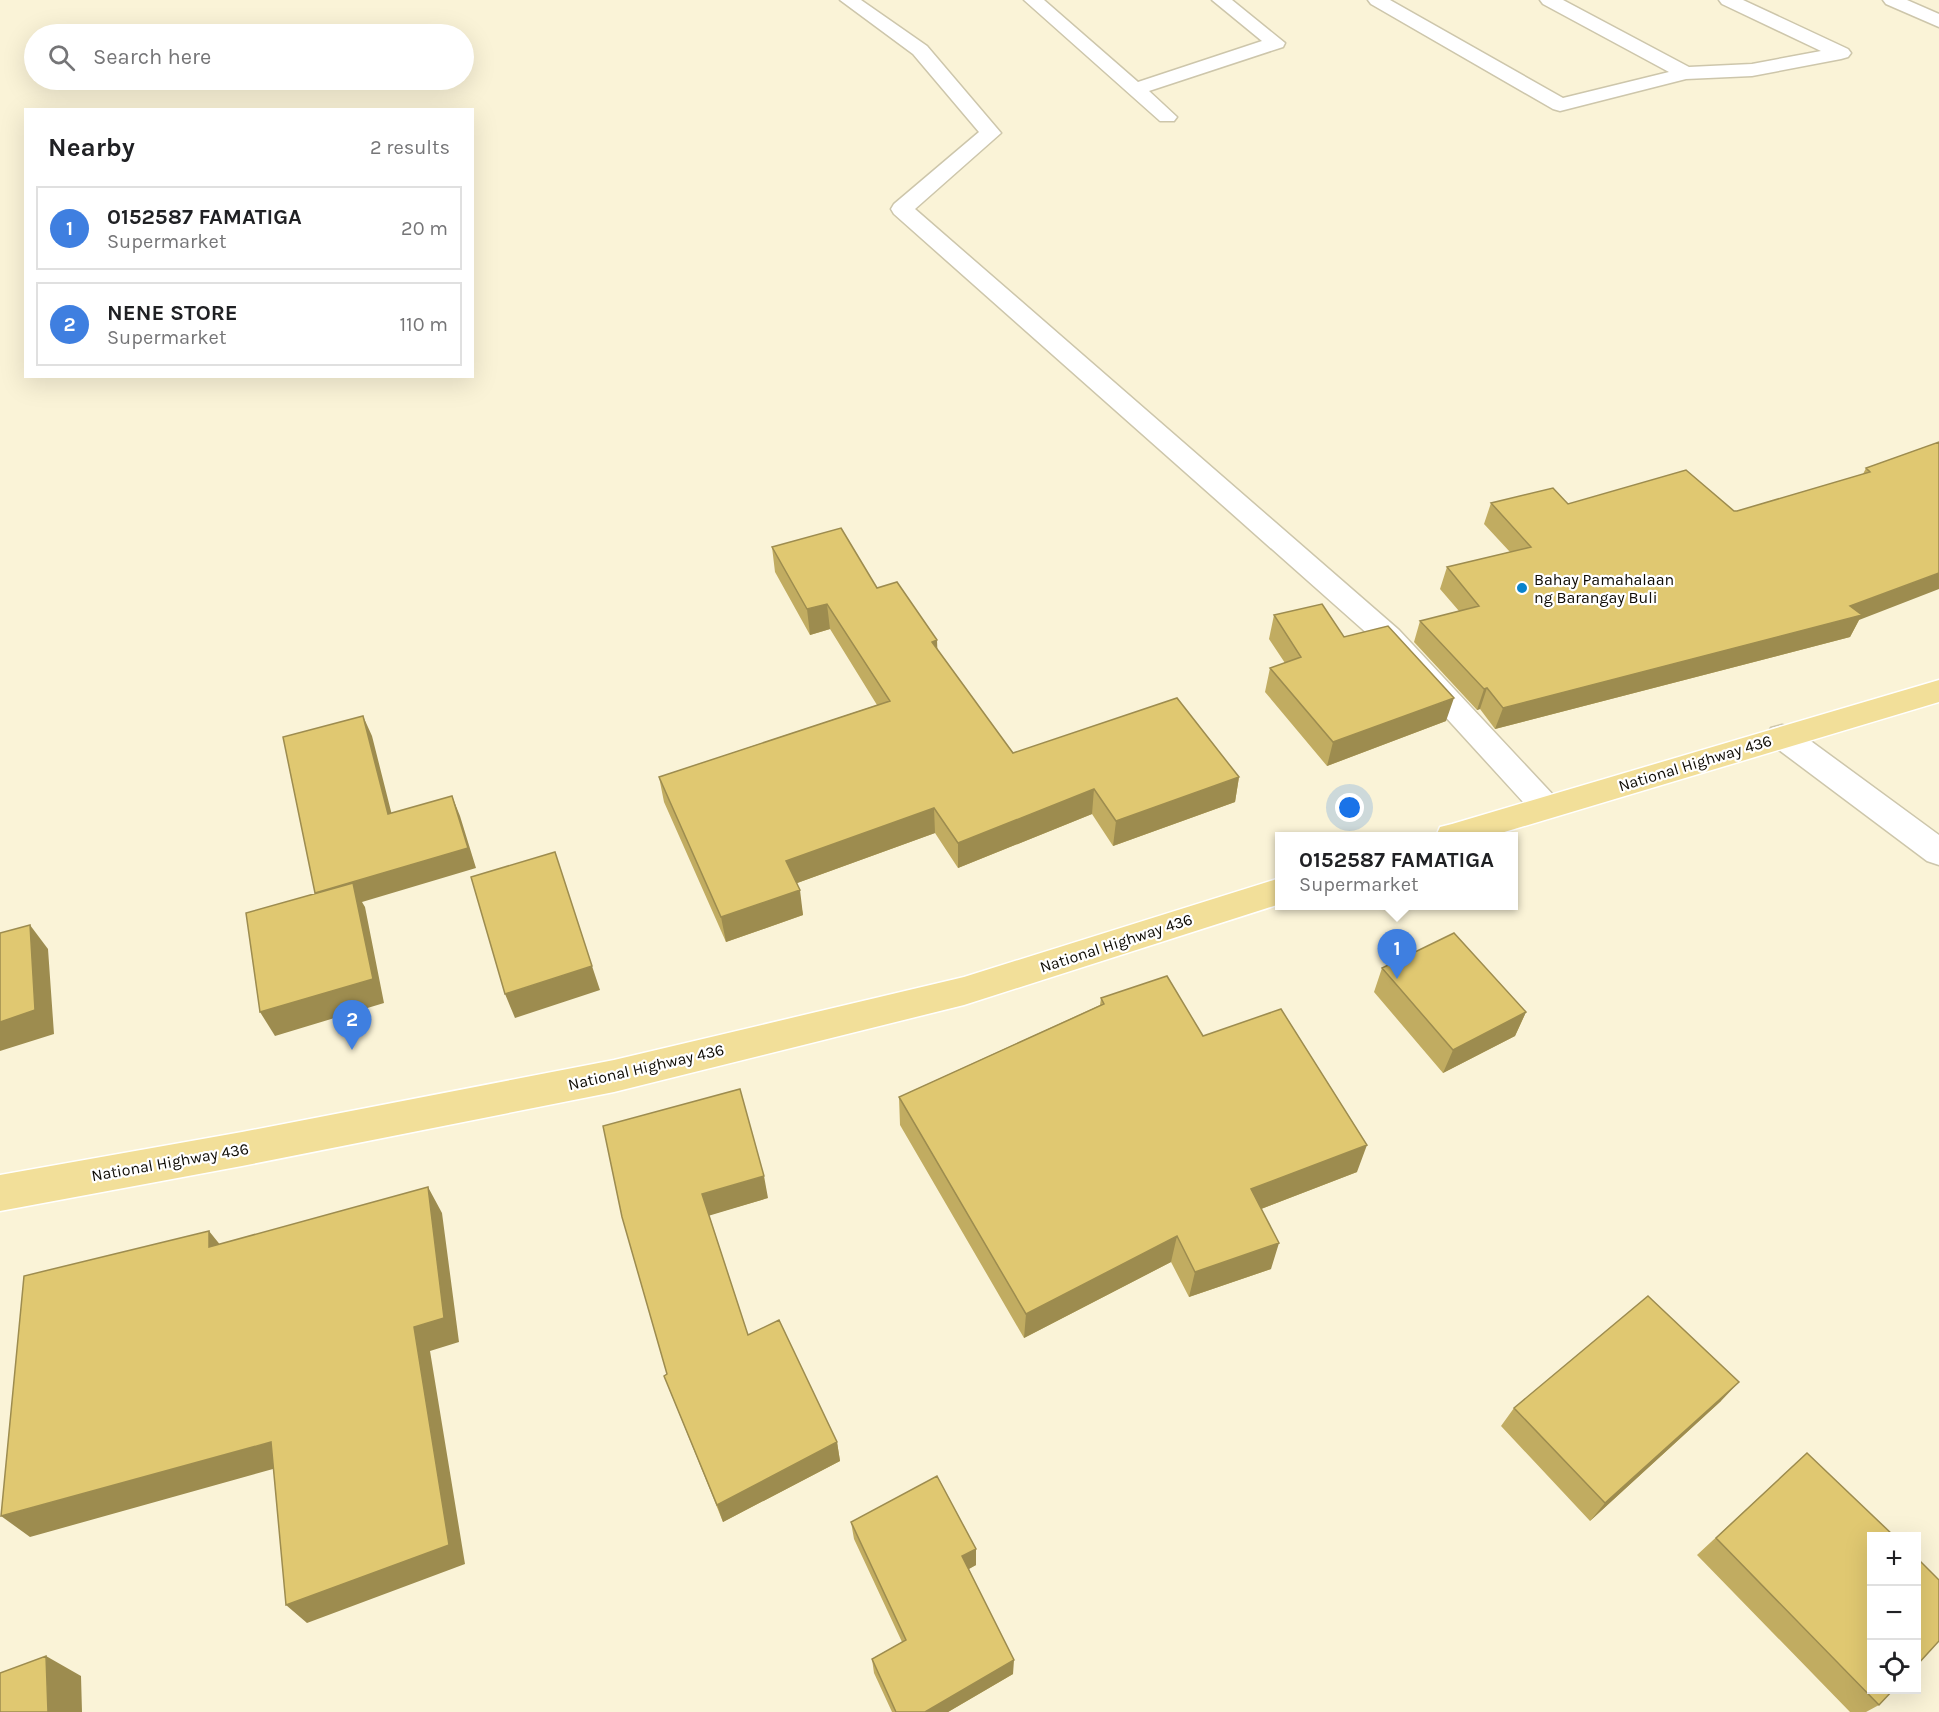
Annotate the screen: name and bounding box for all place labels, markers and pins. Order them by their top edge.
place label: Bahay Pamahalaan ng Barangay Buli [1534,570,1674,607]
marker: Bahay Pamahalaan ng Barangay Buli [1515,581,1529,595]
pin: 1 [1378,930,1416,979]
pin: 2 [332,1000,372,1050]

